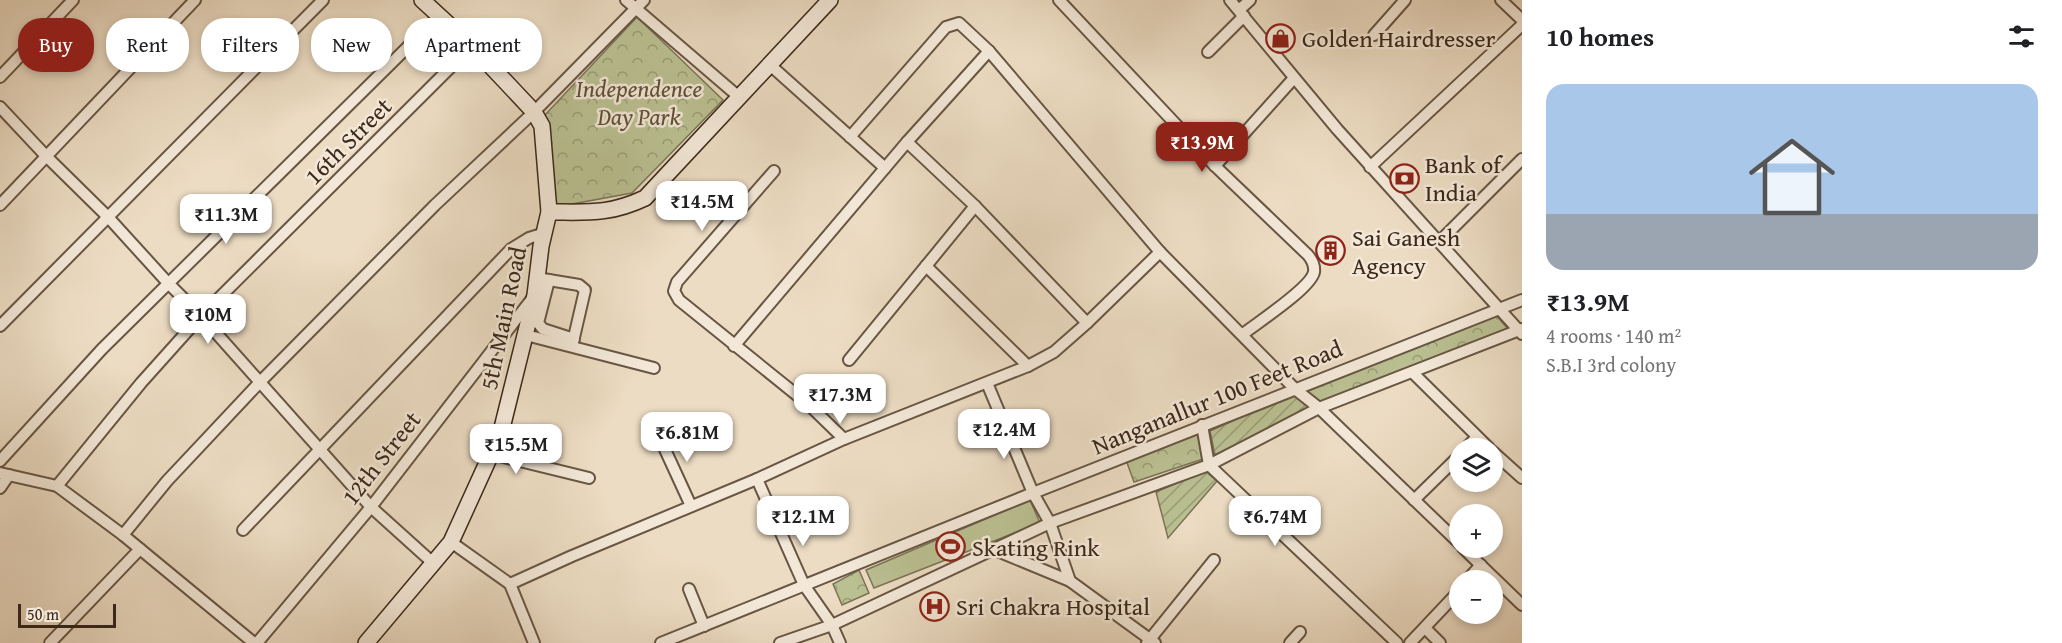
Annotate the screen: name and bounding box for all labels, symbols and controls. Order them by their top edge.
text: 10 homes [1546,17,1654,56]
chip: Buy [18,18,94,72]
chip: Rent [106,18,189,72]
chip: Filters [201,18,299,72]
chip: New [311,18,392,72]
chip: Apartment [404,18,542,72]
icon: filters [2005,20,2038,53]
place label: Golden Hairdresser [1302,21,1496,56]
shop icon: Golden Hairdresser [1265,22,1297,54]
park label: Independence Day Park [576,71,702,134]
street label: 16th Street [296,89,400,193]
pin: ₹13.9M [1153,122,1251,173]
icon: home [1738,123,1846,231]
text: ₹13.9M [1170,127,1234,156]
place label: Bank of India [1425,147,1503,210]
bank icon: Bank of India [1388,162,1420,194]
pin: ₹14.5M [653,181,751,232]
text: ₹14.5M [670,186,734,215]
pin: ₹11.3M [177,194,275,245]
text: ₹11.3M [194,199,258,228]
place label: Sai Ganesh Agency [1352,220,1461,283]
building icon: Sai Ganesh Agency [1315,235,1347,267]
street label: 5th Main Road [471,243,535,393]
text: ₹13.9M [1546,282,1630,321]
pin: ₹10M [172,294,244,345]
text: ₹10M [184,299,232,328]
text: 4 rooms · 140 m² [1546,321,1681,350]
street label: Nanganallur 100 Feet Road [1086,331,1348,463]
text: S.B.I 3rd colony [1546,350,1676,379]
pin: ₹17.3M [791,374,889,425]
text: ₹17.3M [808,379,872,408]
street label: 12th Street [333,403,429,513]
pin: ₹12.4M [955,409,1053,460]
pin: ₹6.81M [638,412,736,463]
text: ₹12.4M [972,414,1036,443]
text: ₹6.81M [655,417,719,446]
pin: ₹15.5M [467,424,565,475]
text: ₹15.5M [484,429,548,458]
map controls [1449,438,1503,624]
button: layers [1449,438,1503,492]
pin: ₹12.1M [754,496,852,547]
pin: ₹6.74M [1226,496,1324,547]
text: ₹12.1M [771,501,835,530]
text: ₹6.74M [1243,501,1307,530]
button: + [1449,504,1503,558]
place label: Skating Rink [972,530,1100,565]
sports icon: Skating Rink [935,531,967,563]
button: − [1449,570,1503,624]
place label: Sri Chakra Hospital [956,589,1150,624]
hospital icon: Sri Chakra Hospital [919,590,951,622]
scale bar [18,601,116,628]
text: 50 m [27,602,59,626]

